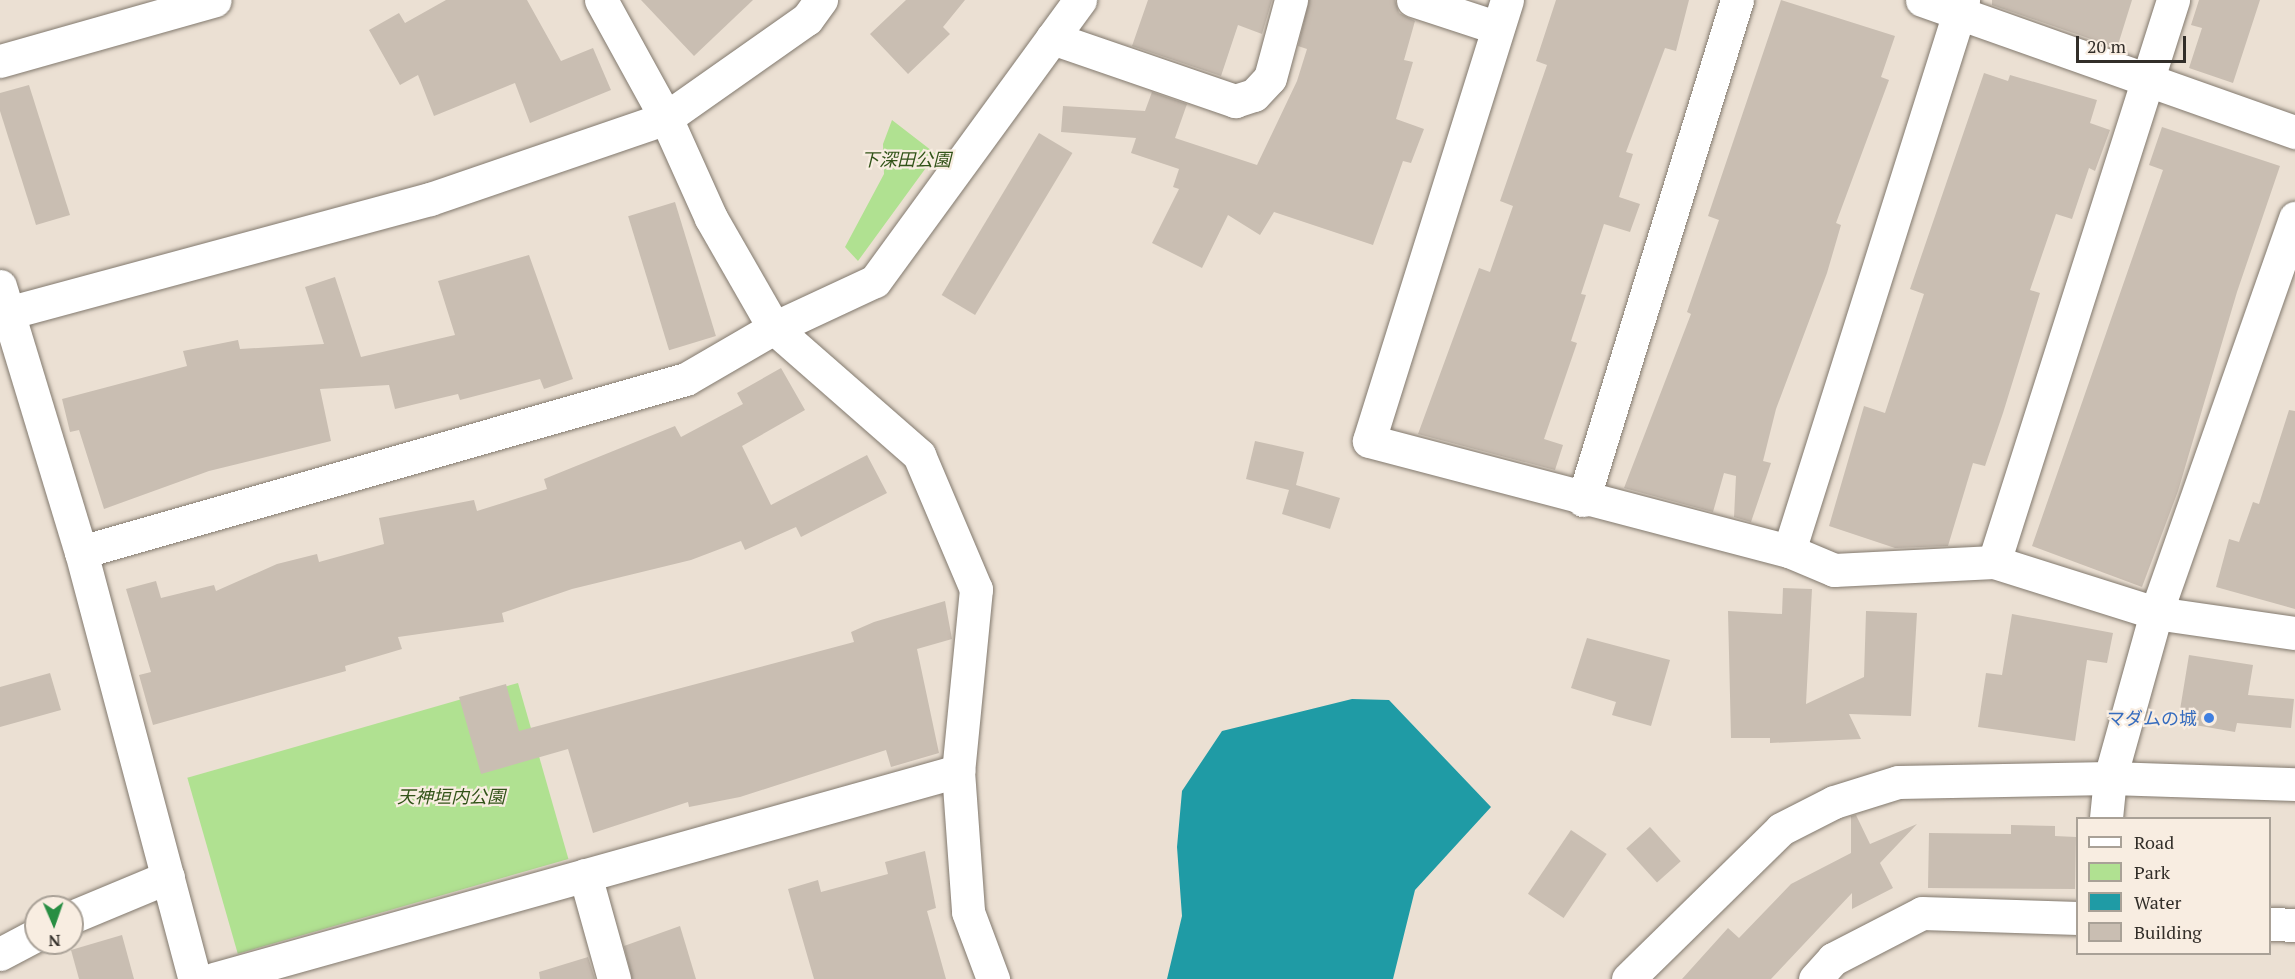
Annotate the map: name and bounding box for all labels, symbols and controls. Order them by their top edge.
scale bar [2079,24,2188,62]
text: 20 m [2087,34,2126,58]
park label: 下深田公園 [861,148,951,170]
place label: マダムの城 [2107,707,2197,729]
marker: マダムの城 [2202,711,2216,725]
park label: 天神垣内公園 [397,785,505,807]
legend [2076,817,2271,955]
text: Road [2134,830,2174,854]
text: Park [2134,860,2170,884]
text: Water [2134,890,2181,914]
north arrow [24,895,84,955]
text: Building [2134,920,2202,944]
text: N [48,930,61,952]

